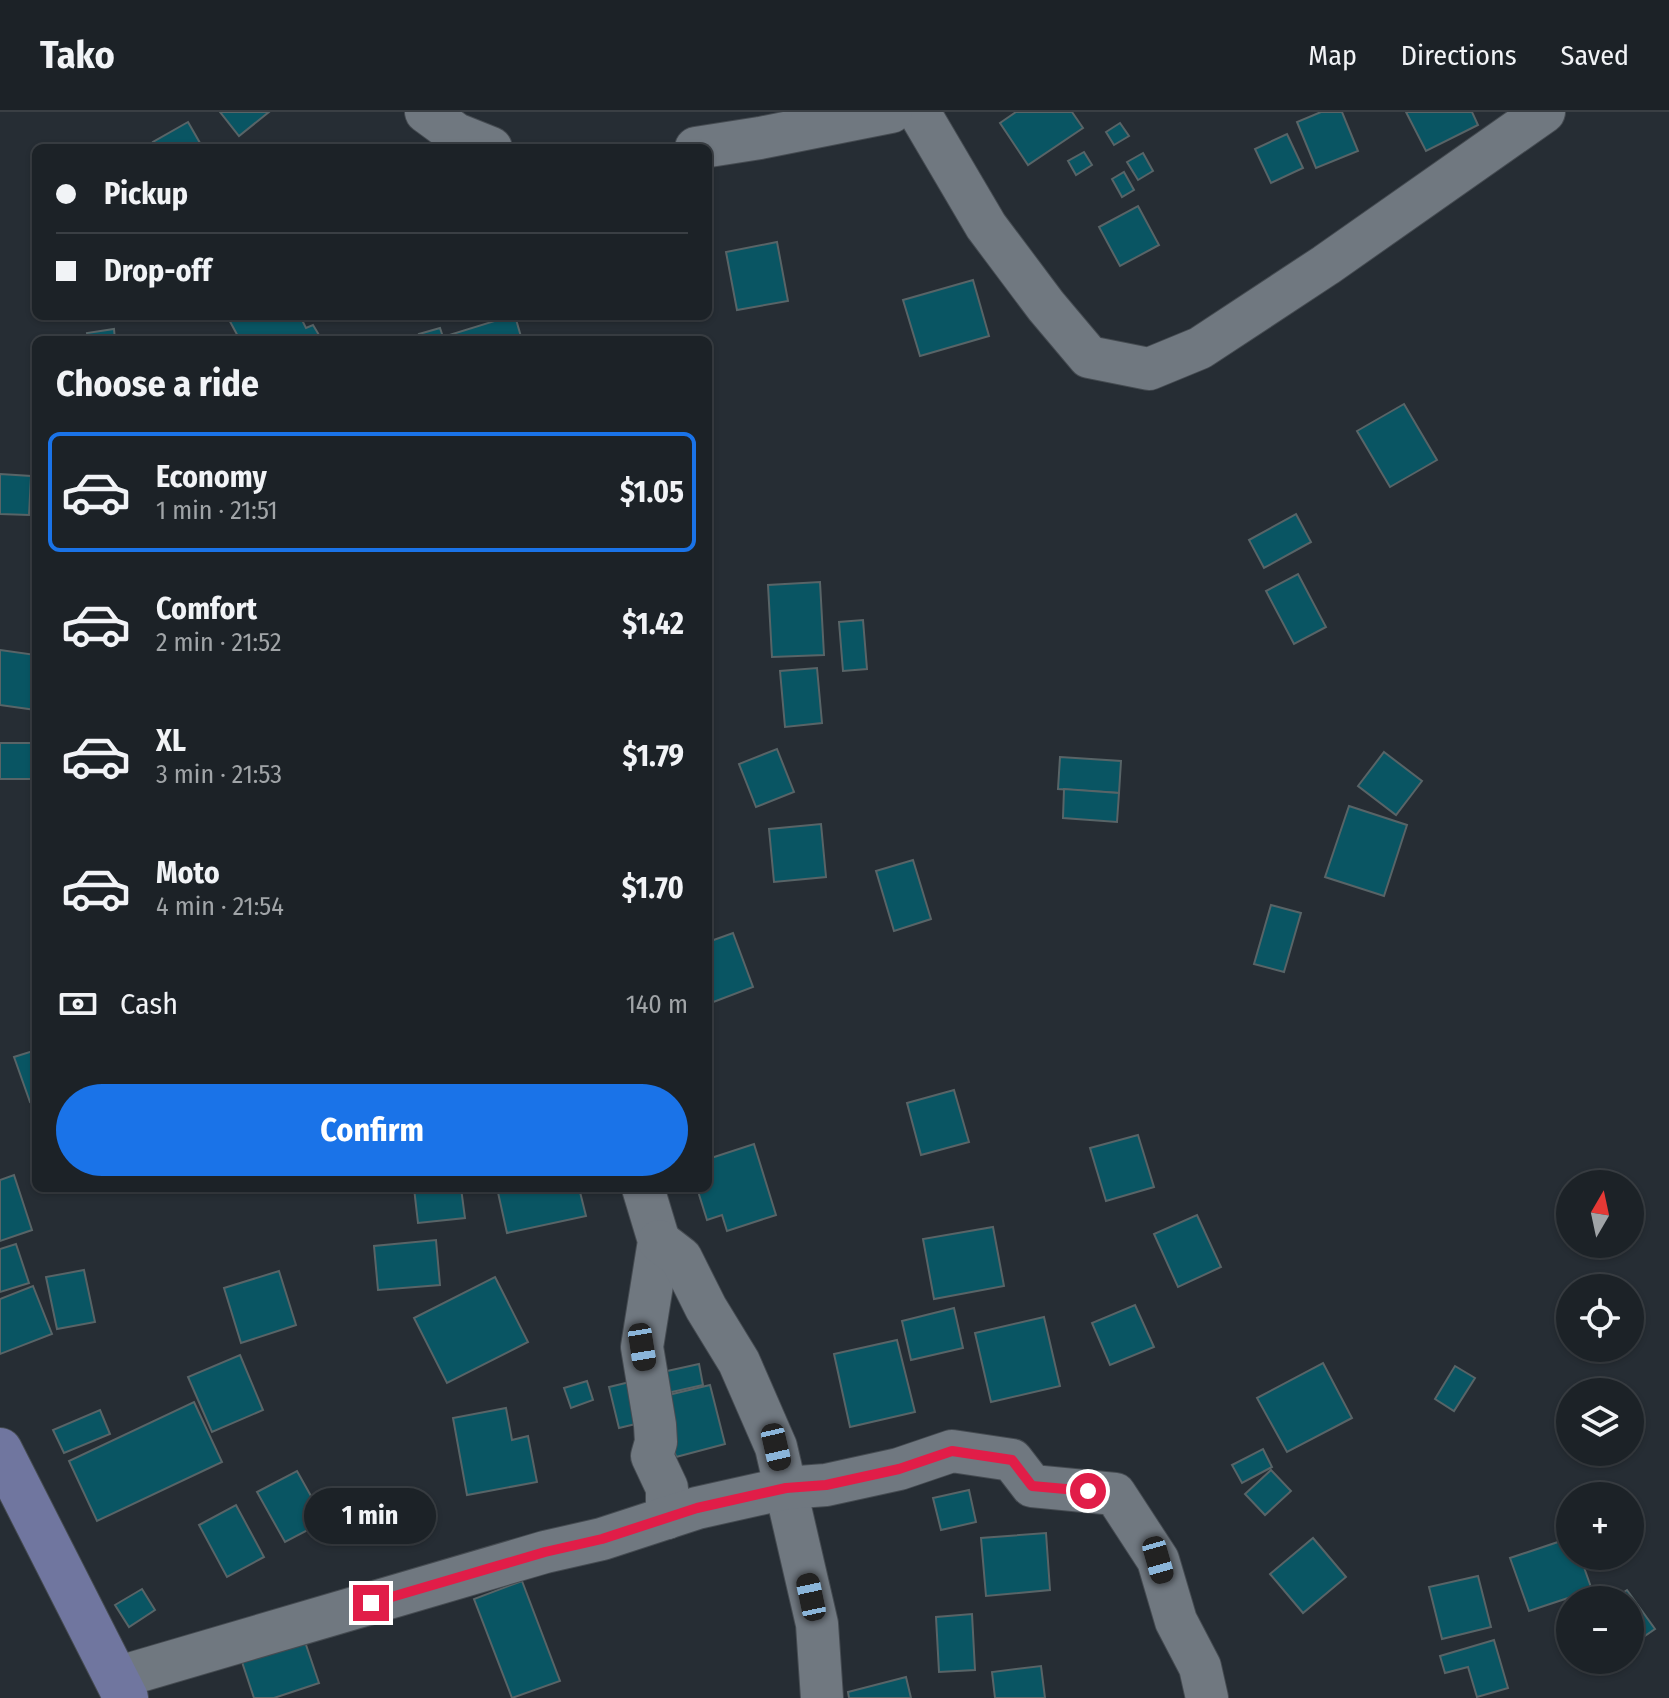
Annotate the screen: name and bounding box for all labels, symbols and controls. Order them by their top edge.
text: Tako [40,32,115,78]
text: Map [1308,39,1357,72]
text: Directions [1401,39,1517,72]
text: Saved [1561,39,1629,72]
text: Pickup [104,176,188,212]
text: Drop-off [104,253,211,289]
text: Choose a ride [56,362,259,406]
icon: car [60,456,132,528]
text: Economy [156,459,267,495]
text: $1.05 [620,474,684,510]
text: 1 min · 21:51 [156,495,278,526]
icon: car [60,588,132,660]
text: Comfort [156,591,257,627]
text: $1.42 [622,606,684,642]
text: 2 min · 21:52 [156,627,281,658]
icon: car [60,720,132,792]
text: XL [156,723,186,759]
text: $1.79 [623,738,684,774]
text: 3 min · 21:53 [156,759,282,790]
icon: car [60,852,132,924]
text: Moto [156,855,220,891]
text: $1.70 [622,870,684,906]
text: 4 min · 21:54 [156,891,284,922]
icon: cash [56,982,100,1026]
text: Cash [120,986,178,1022]
text: 140 m [626,989,688,1020]
button: Confirm [56,1084,688,1176]
north arrow [1556,1170,1644,1258]
map controls [1556,1170,1644,1674]
button: locate [1556,1274,1644,1362]
car [626,1321,658,1373]
button: layers [1556,1378,1644,1466]
car [759,1421,793,1473]
route start [1070,1473,1106,1509]
button: + [1556,1482,1644,1570]
callout: 1 min [305,1487,437,1543]
text: 1 min [342,1500,398,1531]
car [1140,1534,1176,1586]
car [794,1571,828,1623]
route end [353,1585,389,1621]
button: − [1556,1586,1644,1674]

